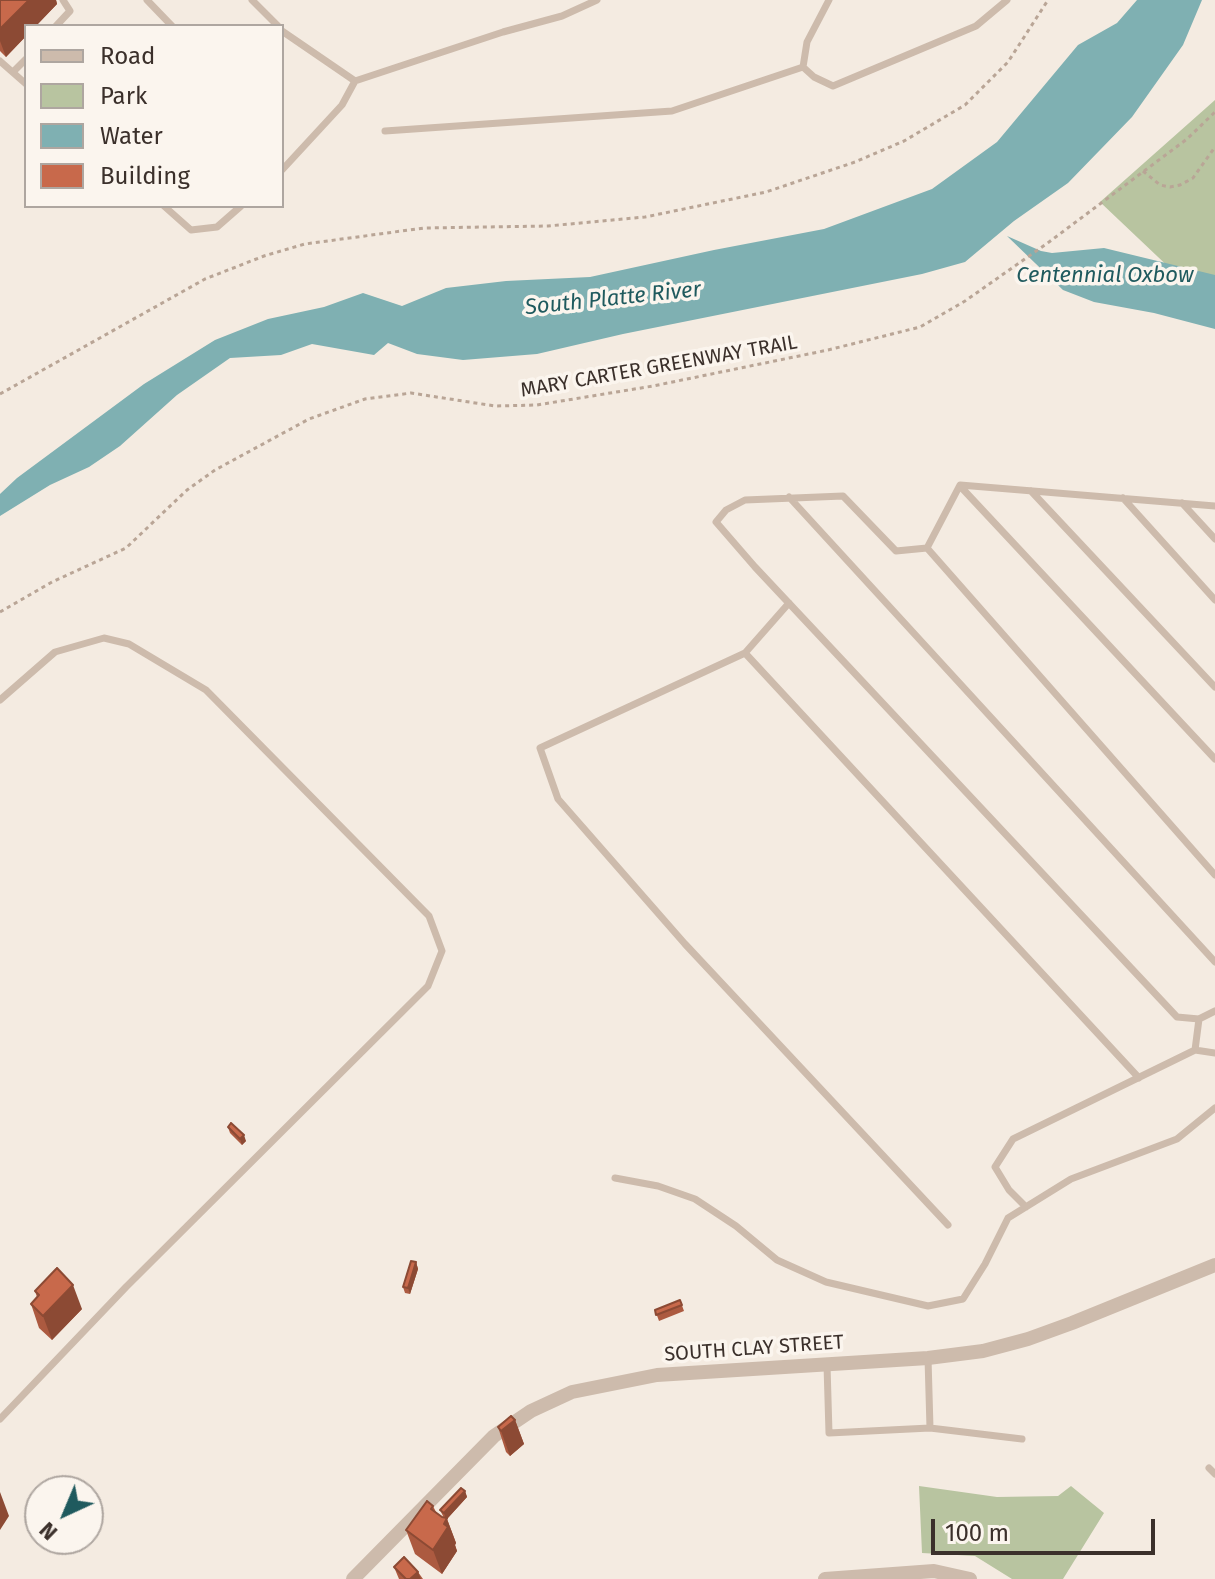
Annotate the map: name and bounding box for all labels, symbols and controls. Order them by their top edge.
legend [24,24,284,208]
text: Road [100,42,155,70]
text: Park [100,82,147,110]
text: Water [100,122,163,150]
text: Building [100,162,190,190]
water label: Centennial Oxbow [1016,263,1194,289]
water label: South Platte River [524,277,702,321]
street label: MARY CARTER GREENWAY TRAIL [519,331,799,403]
street label: SOUTH CLAY STREET [663,1331,845,1367]
north arrow [24,1475,104,1555]
scale bar [935,1503,1159,1553]
text: N [34,1516,63,1546]
text: 100 m [945,1519,1009,1547]

